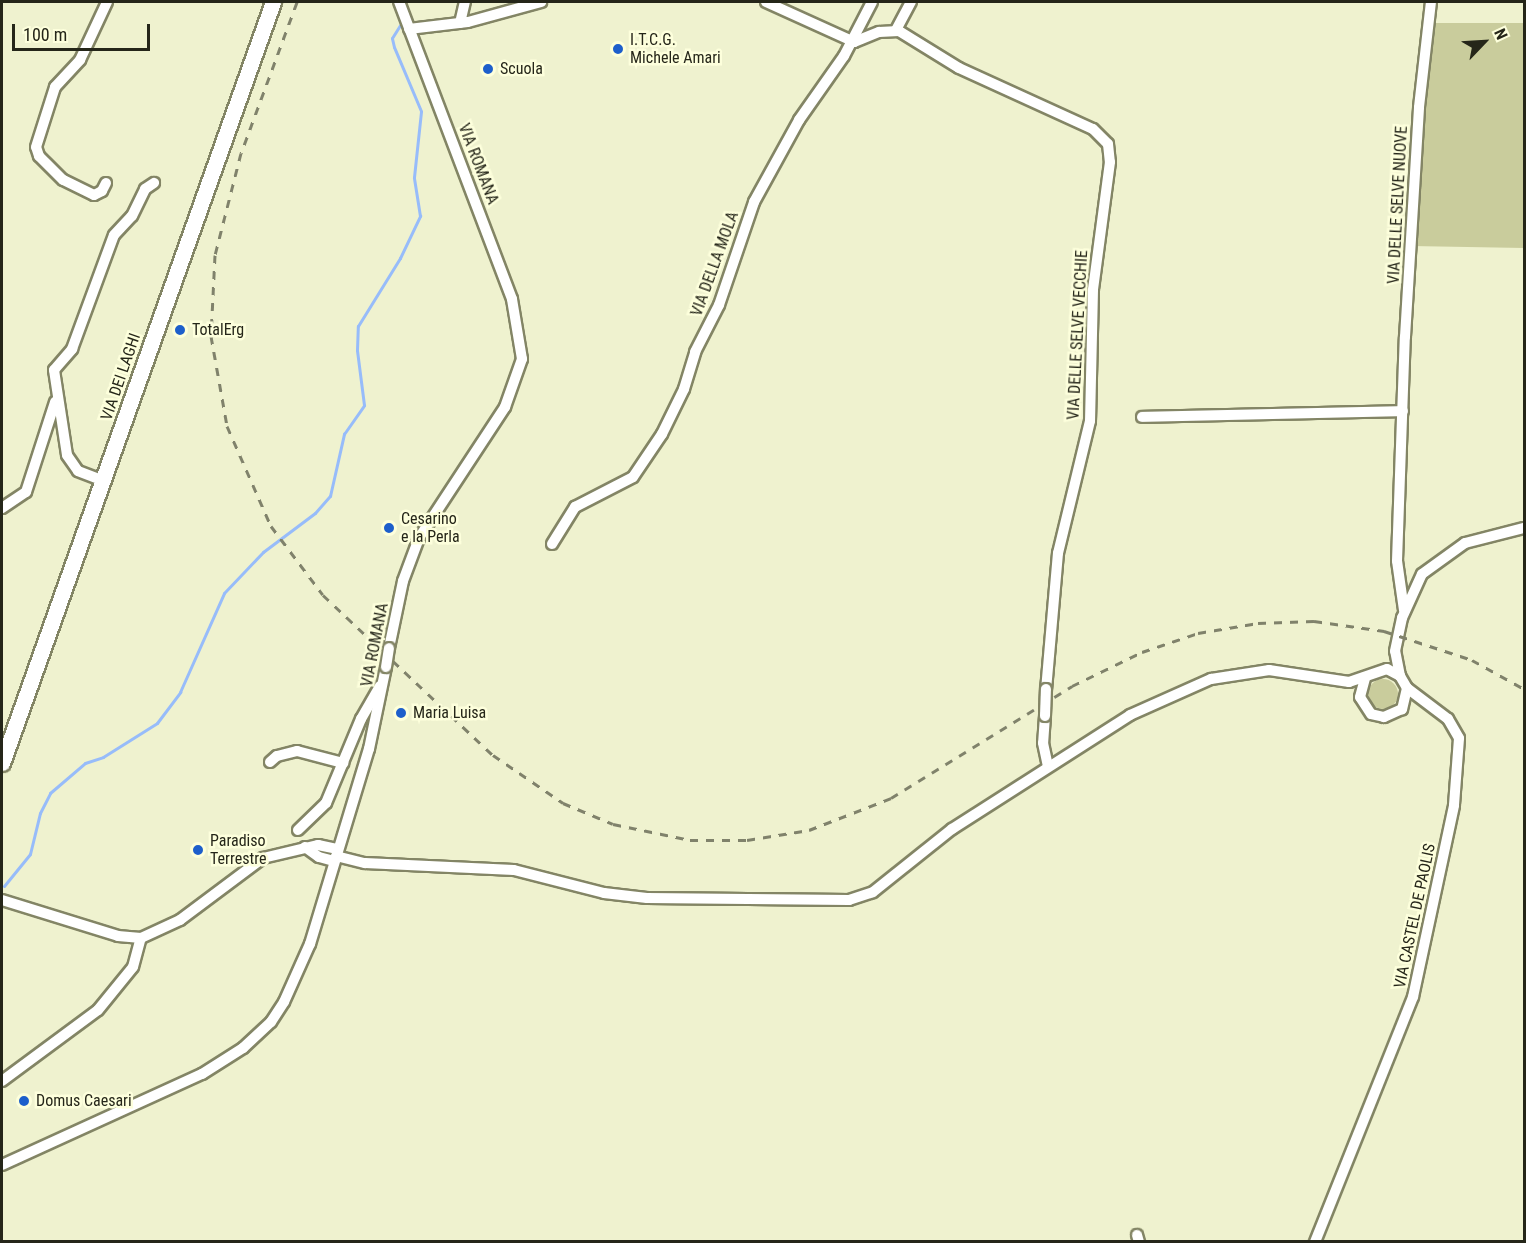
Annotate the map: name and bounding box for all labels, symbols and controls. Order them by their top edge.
scale bar [15,12,153,50]
north arrow [1454,12,1514,72]
text: 100 m [23,24,67,45]
text: N [1490,26,1511,43]
place label: I.T.C.G. Michele Amari [630,30,721,68]
marker: I.T.C.G. Michele Amari [611,42,625,56]
place label: Scuola [500,59,543,79]
marker: Scuola [481,62,495,76]
street label: VIA ROMANA [454,121,502,207]
street label: VIA DELLE SELVE NUOVE [1384,125,1412,285]
street label: VIA DELLA MOLA [687,209,743,319]
street label: VIA DELLE SELVE VECCHIE [1064,250,1092,420]
place label: TotalErg [192,320,244,340]
marker: TotalErg [173,323,187,337]
street label: VIA DEI LAGHI [97,331,145,423]
place label: Cesarino e la Perla [401,509,460,547]
marker: Cesarino e la Perla [382,521,396,535]
street label: VIA ROMANA [357,602,393,688]
place label: Maria Luisa [413,703,486,723]
marker: Maria Luisa [394,706,408,720]
place label: Paradiso Terrestre [210,831,266,869]
street label: VIA CASTEL DE PAOLIS [1390,842,1440,990]
marker: Paradiso Terrestre [191,843,205,857]
place label: Domus Caesari [36,1091,132,1111]
marker: Domus Caesari [17,1094,31,1108]

